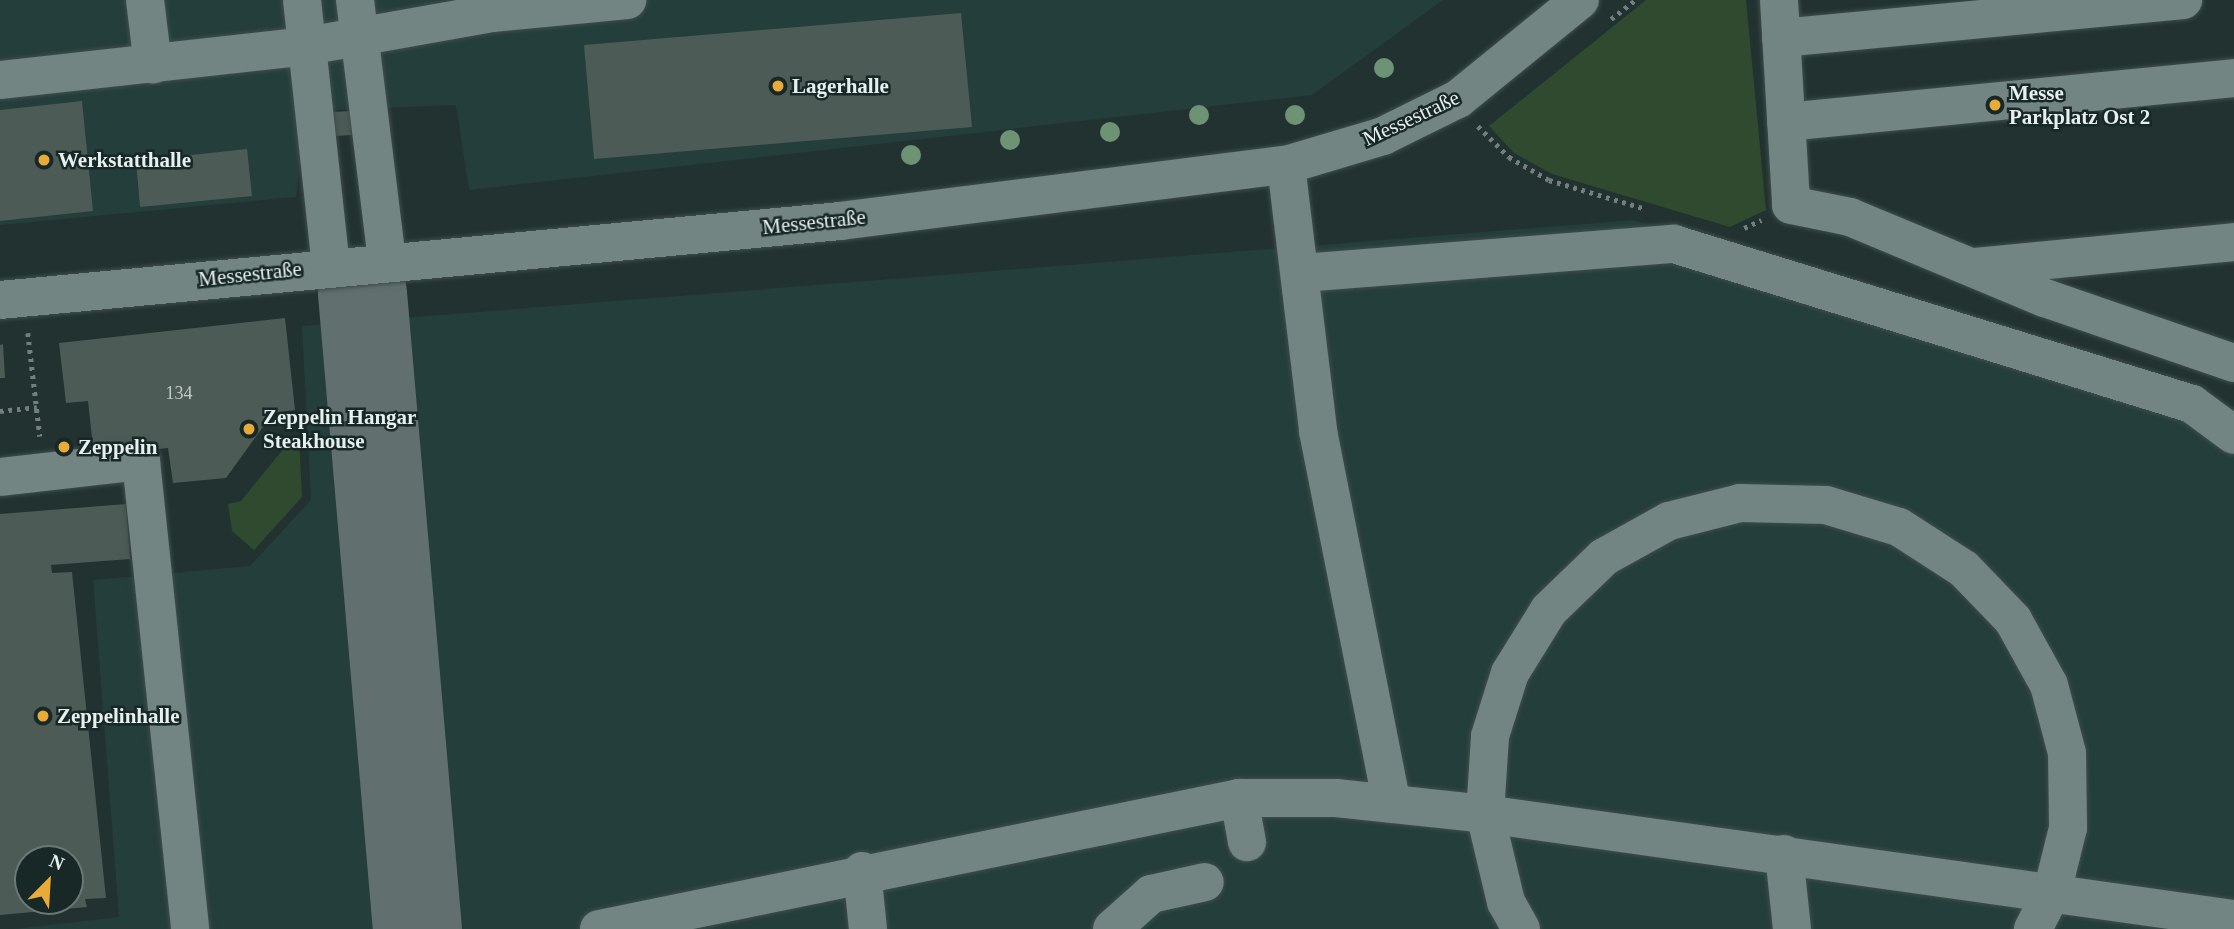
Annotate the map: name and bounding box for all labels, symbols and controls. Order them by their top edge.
place label: Lagerhalle [792,73,889,99]
marker: Lagerhalle [770,78,786,94]
place label: Messe Parkplatz Ost 2 [2009,80,2150,130]
street label: Messestraße [1359,85,1463,151]
marker: Messe Parkplatz Ost 2 [1987,97,2003,113]
place label: Werkstatthalle [58,147,191,173]
marker: Werkstatthalle [36,152,52,168]
street label: Messestraße [761,204,867,240]
street label: Messestraße [197,256,303,292]
house number: 134 [166,382,192,404]
place label: Zeppelin Hangar Steakhouse [263,404,416,454]
marker: Zeppelin Hangar Steakhouse [241,421,257,437]
place label: Zeppelin [78,434,157,460]
marker: Zeppelin [56,439,72,455]
place label: Zeppelinhalle [57,703,180,729]
marker: Zeppelinhalle [35,708,51,724]
north arrow [14,845,84,915]
text: N [46,850,67,875]

